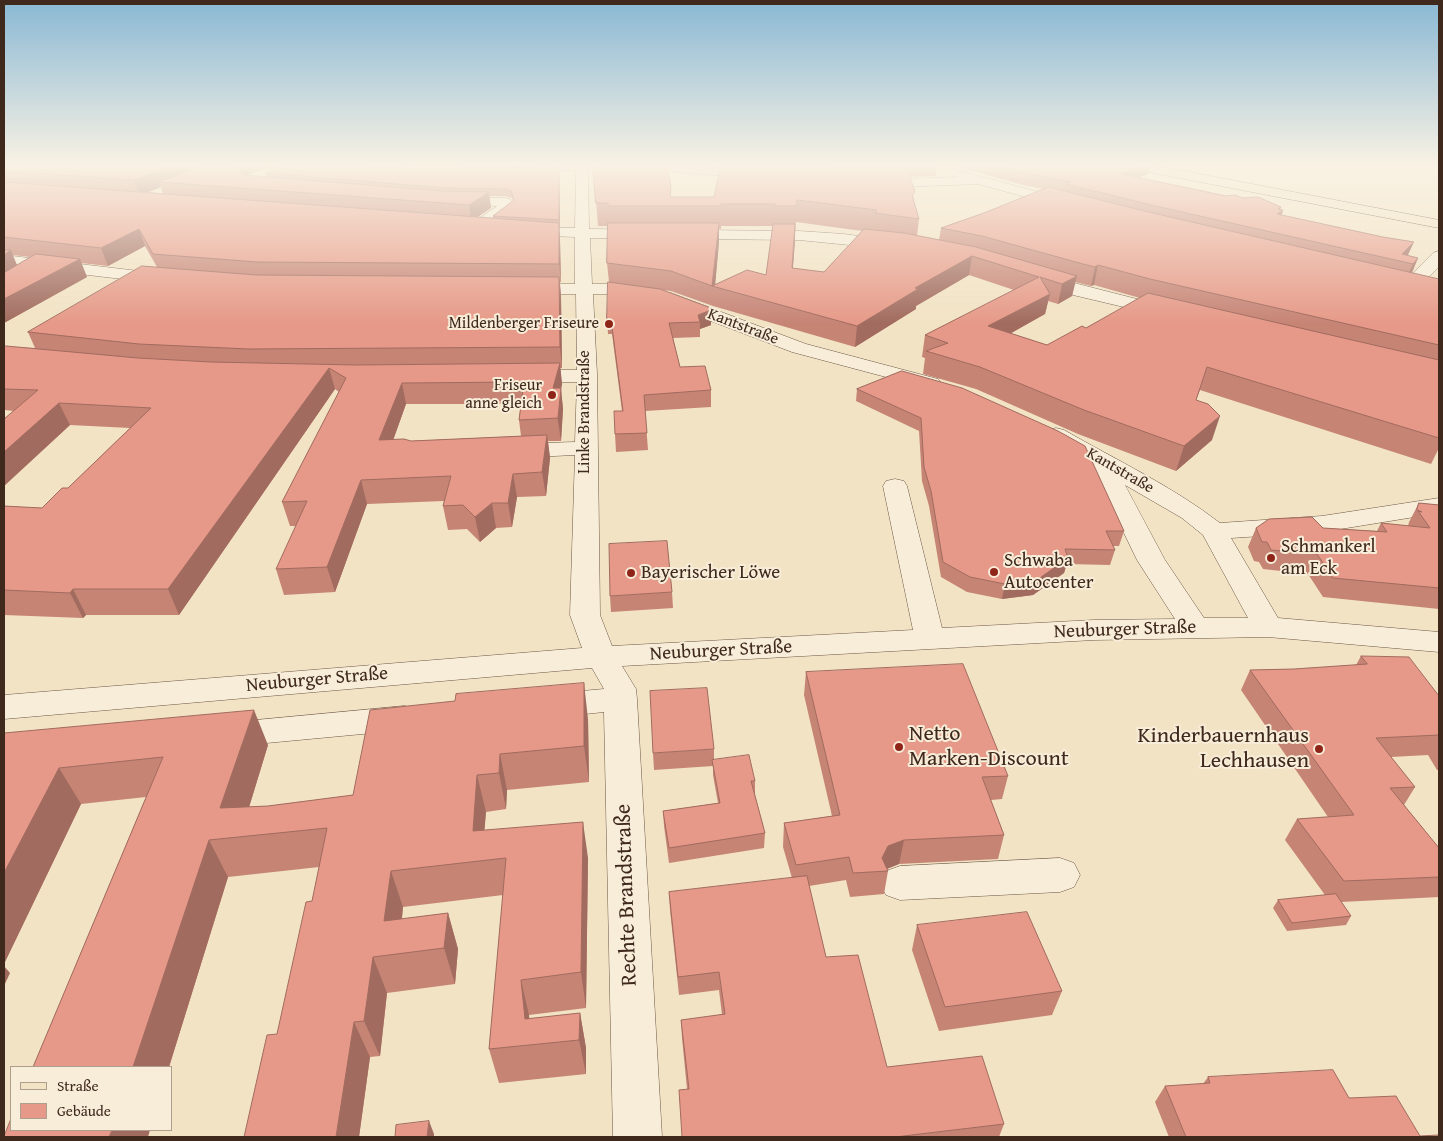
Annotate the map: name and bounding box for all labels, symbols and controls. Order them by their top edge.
street label: Kantstraße [705,305,781,349]
place label: Mildenberger Friseure [449,314,599,334]
marker: Mildenberger Friseure [603,318,615,330]
street label: Linke Brandstraße [575,350,595,474]
place label: Friseur anne gleich [465,376,542,414]
marker: Friseur anne gleich [546,389,558,401]
street label: Kantstraße [1083,444,1157,498]
place label: Schmankerl am Eck [1281,536,1376,580]
place label: Schwaba Autocenter [1004,550,1094,594]
marker: Schmankerl am Eck [1265,552,1277,564]
place label: Bayerischer Löwe [641,562,780,584]
marker: Schwaba Autocenter [988,566,1000,578]
marker: Bayerischer Löwe [625,567,637,579]
street label: Neuburger Straße [1053,616,1197,644]
street label: Neuburger Straße [649,636,793,666]
street label: Neuburger Straße [245,662,389,698]
place label: Netto Marken-Discount [909,721,1069,772]
place label: Kinderbauernhaus Lechhausen [1138,723,1309,774]
marker: Netto Marken-Discount [893,741,905,753]
marker: Kinderbauernhaus Lechhausen [1313,743,1325,755]
street label: Rechte Brandstraße [611,803,643,987]
legend [10,1066,172,1131]
text: Straße [57,1075,99,1096]
text: Gebäude [57,1100,111,1121]

